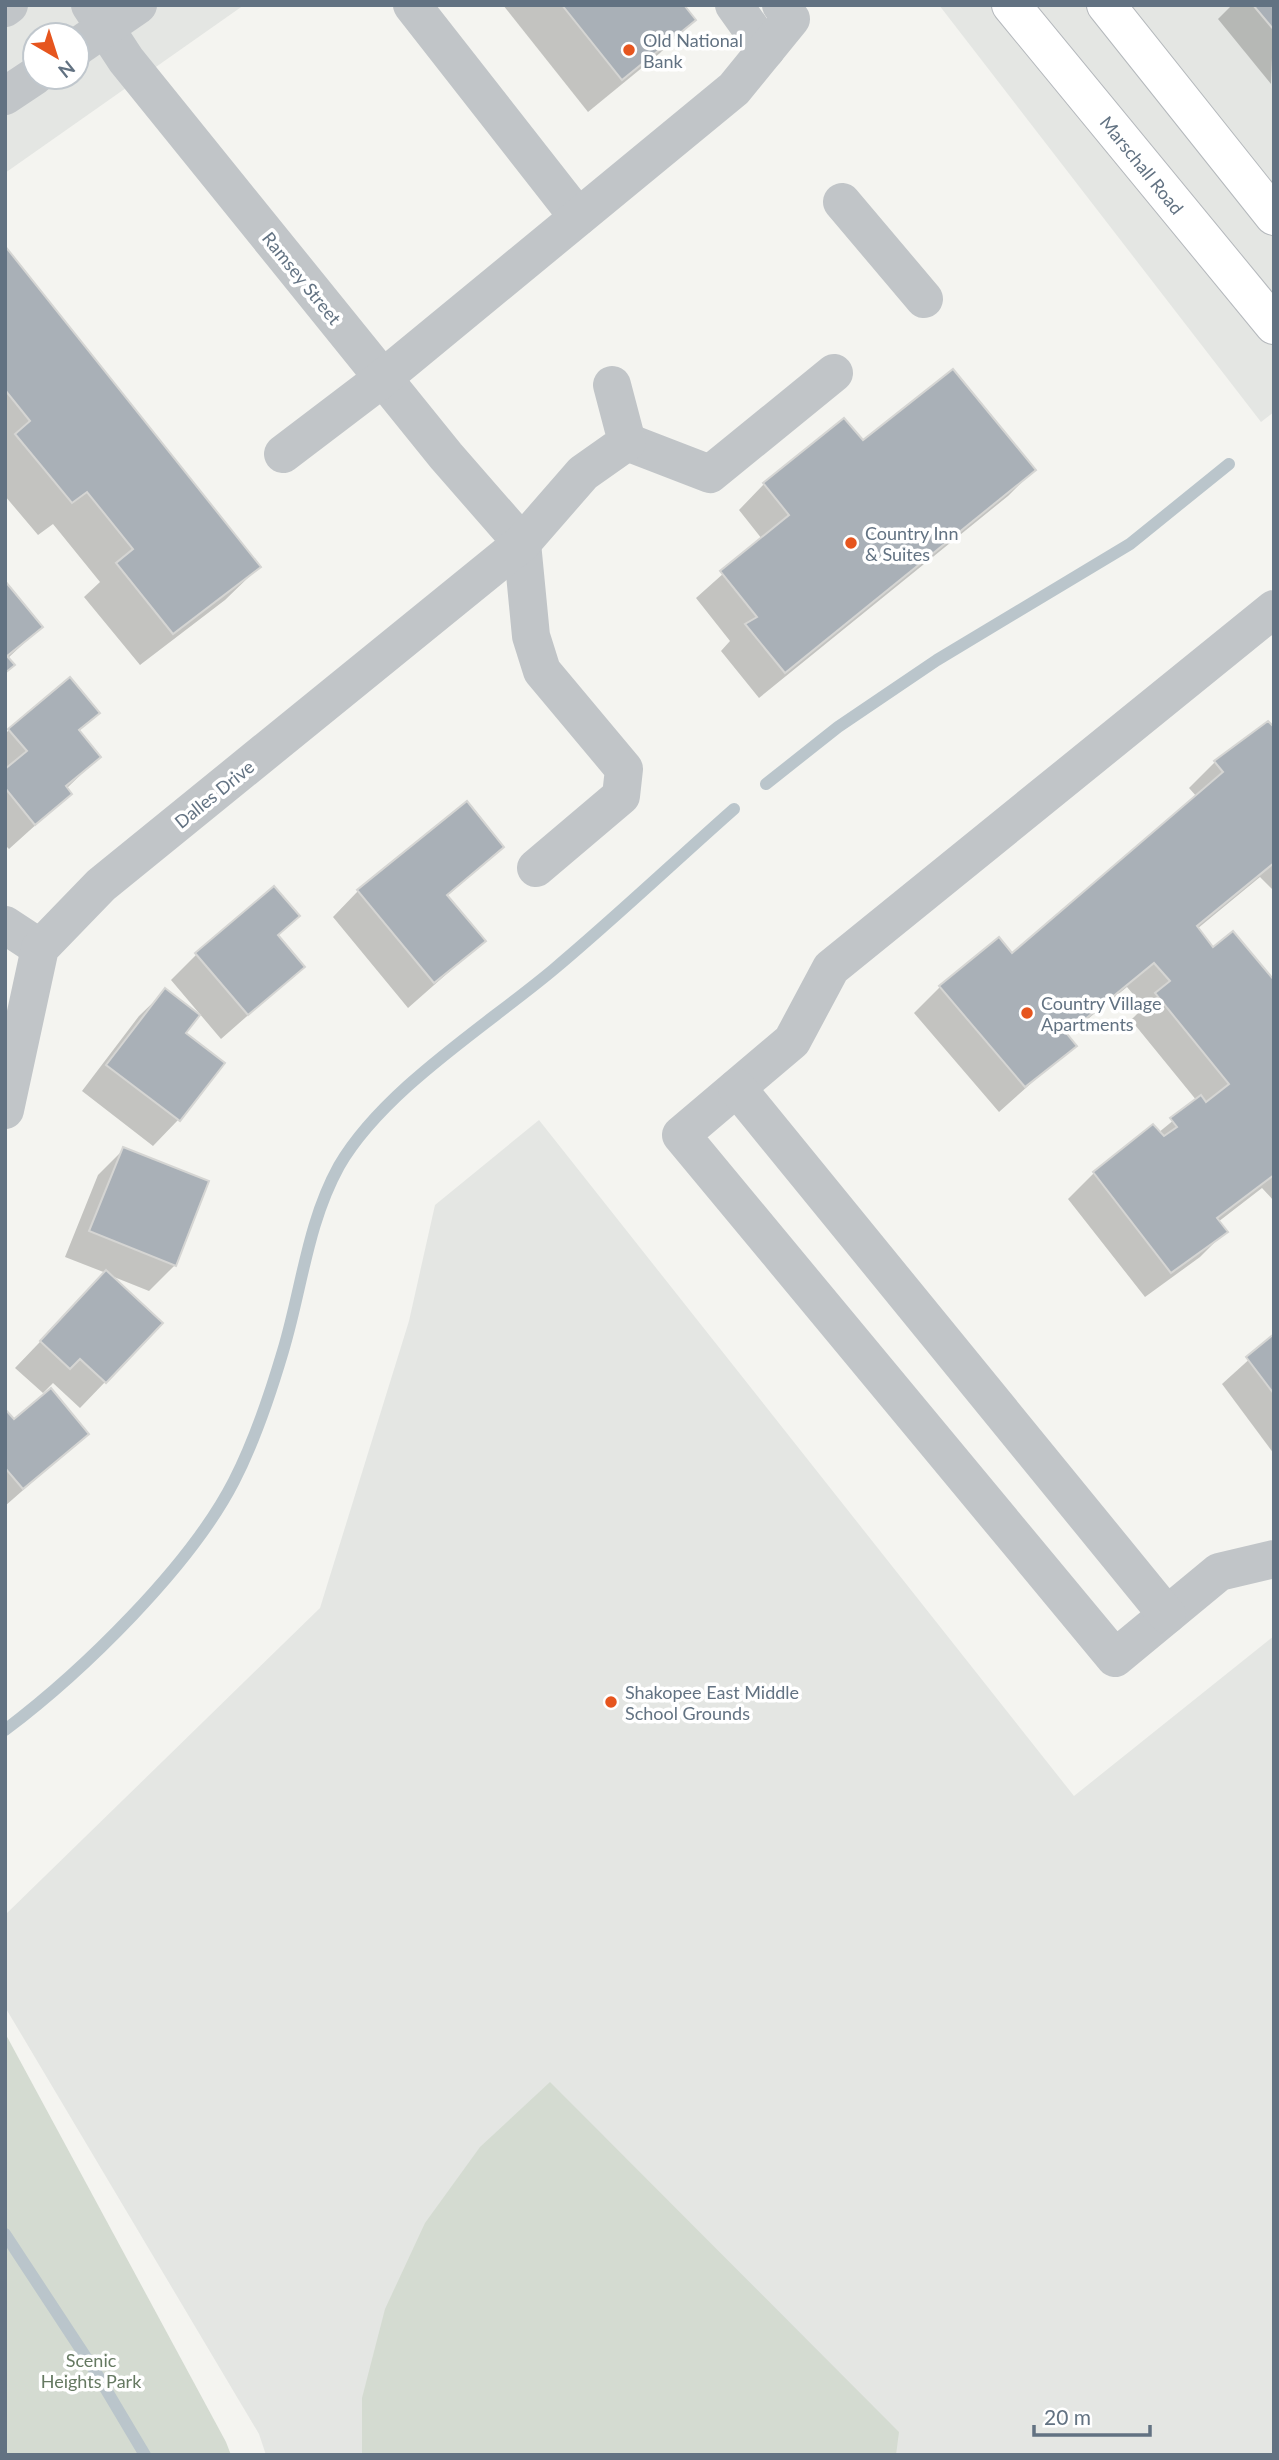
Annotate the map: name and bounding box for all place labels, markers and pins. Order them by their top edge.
place label: Old National Bank [643,29,743,72]
marker: Old National Bank [621,42,637,58]
place label: Country Inn & Suites [865,522,958,565]
marker: Country Inn & Suites [843,535,859,551]
place label: Country Village Apartments [1041,992,1161,1035]
marker: Country Village Apartments [1019,1005,1035,1021]
place label: Shakopee East Middle School Grounds [625,1681,799,1724]
marker: Shakopee East Middle School Grounds [603,1694,619,1710]

